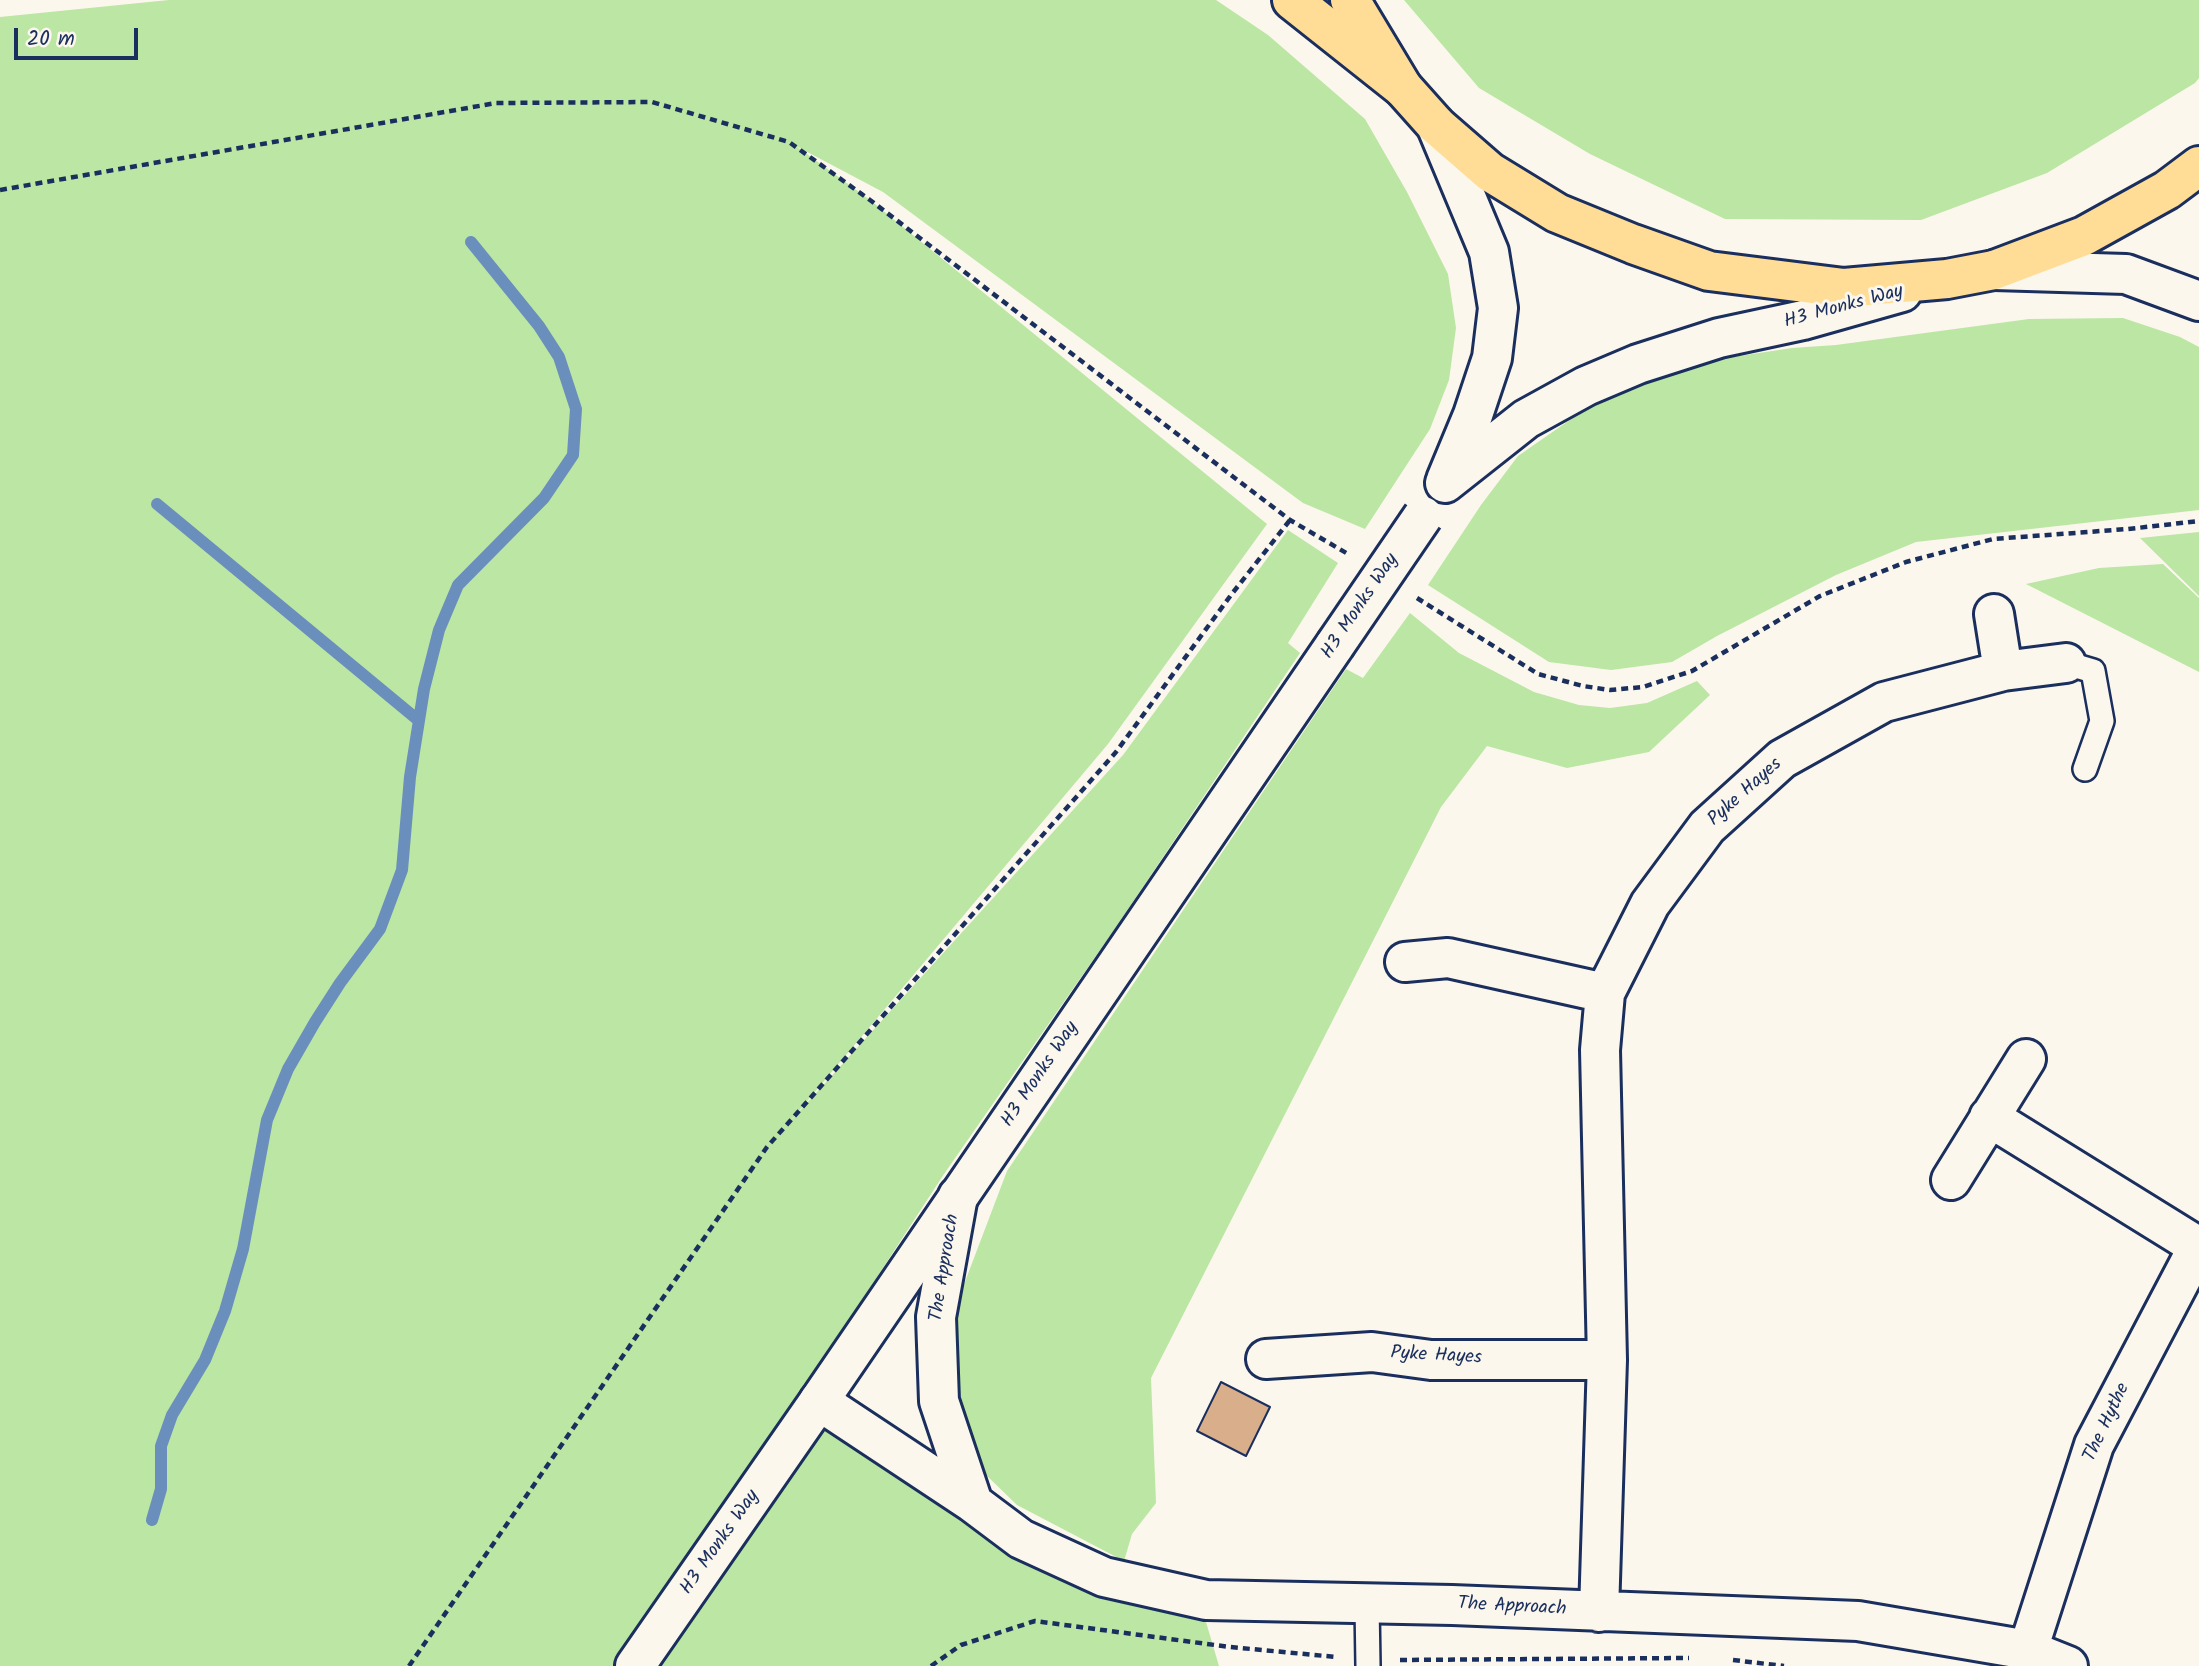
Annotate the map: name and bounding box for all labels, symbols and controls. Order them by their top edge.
scale bar [18,14,142,58]
text: 20 m [27,23,75,56]
street label: H3 Monks Way [1782,281,1906,335]
street label: H3 Monks Way [1317,550,1405,664]
street label: Pyke Hayes [1704,754,1788,832]
street label: H3 Monks Way [997,1018,1085,1132]
street label: The Approach [926,1213,966,1323]
street label: Pyke Hayes [1390,1343,1482,1371]
street label: The Hythe [2080,1380,2136,1466]
street label: H3 Monks Way [677,1486,765,1600]
street label: The Approach [1457,1594,1567,1622]

